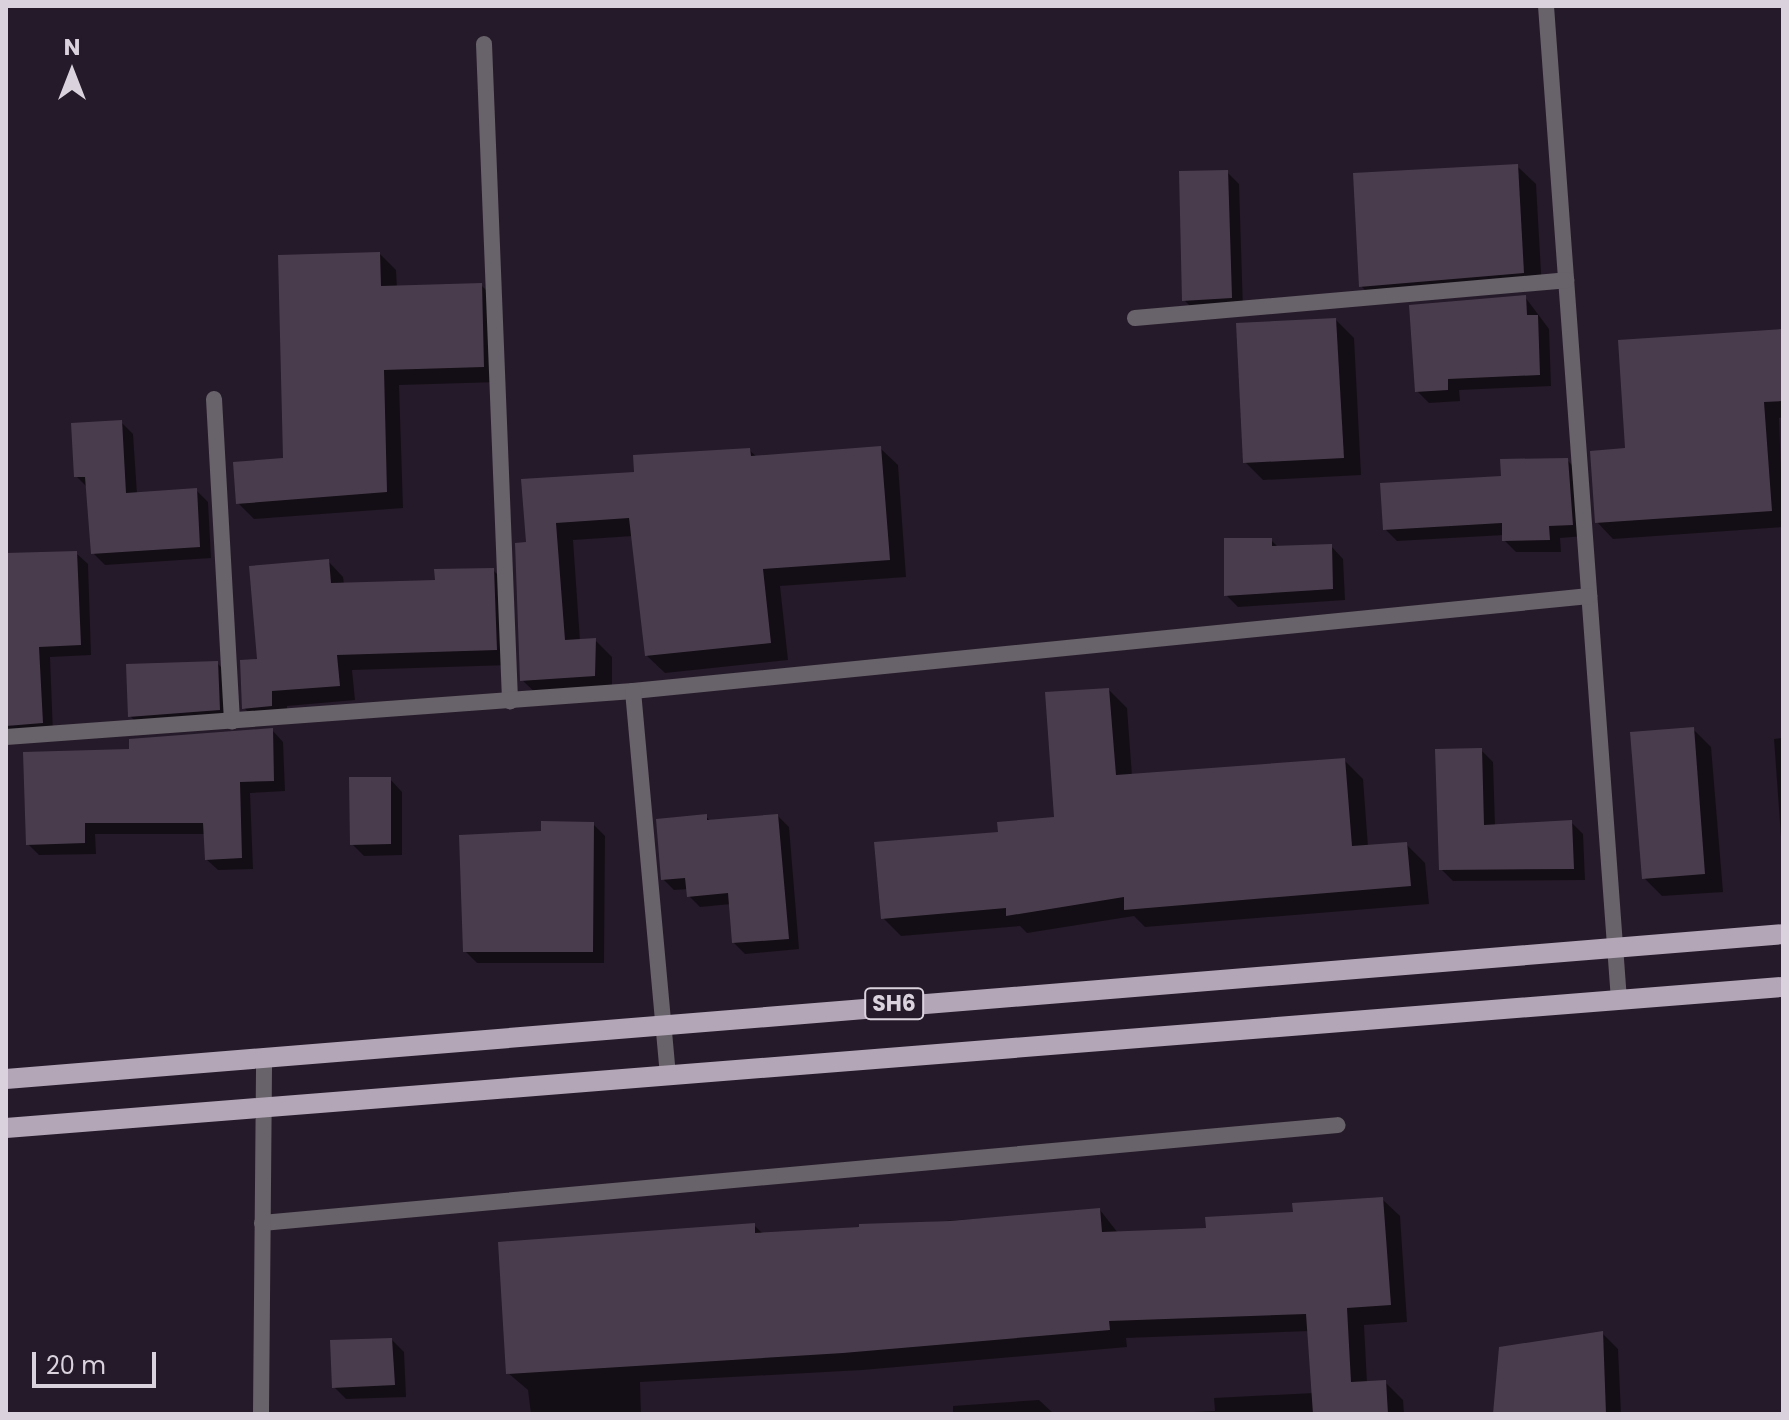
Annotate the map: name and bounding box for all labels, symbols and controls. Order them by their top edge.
north arrow [32,32,112,112]
text: N [64,32,80,63]
road number: SH6 [864,986,924,1022]
scale bar [36,1336,160,1386]
text: 20 m [46,1349,106,1382]

